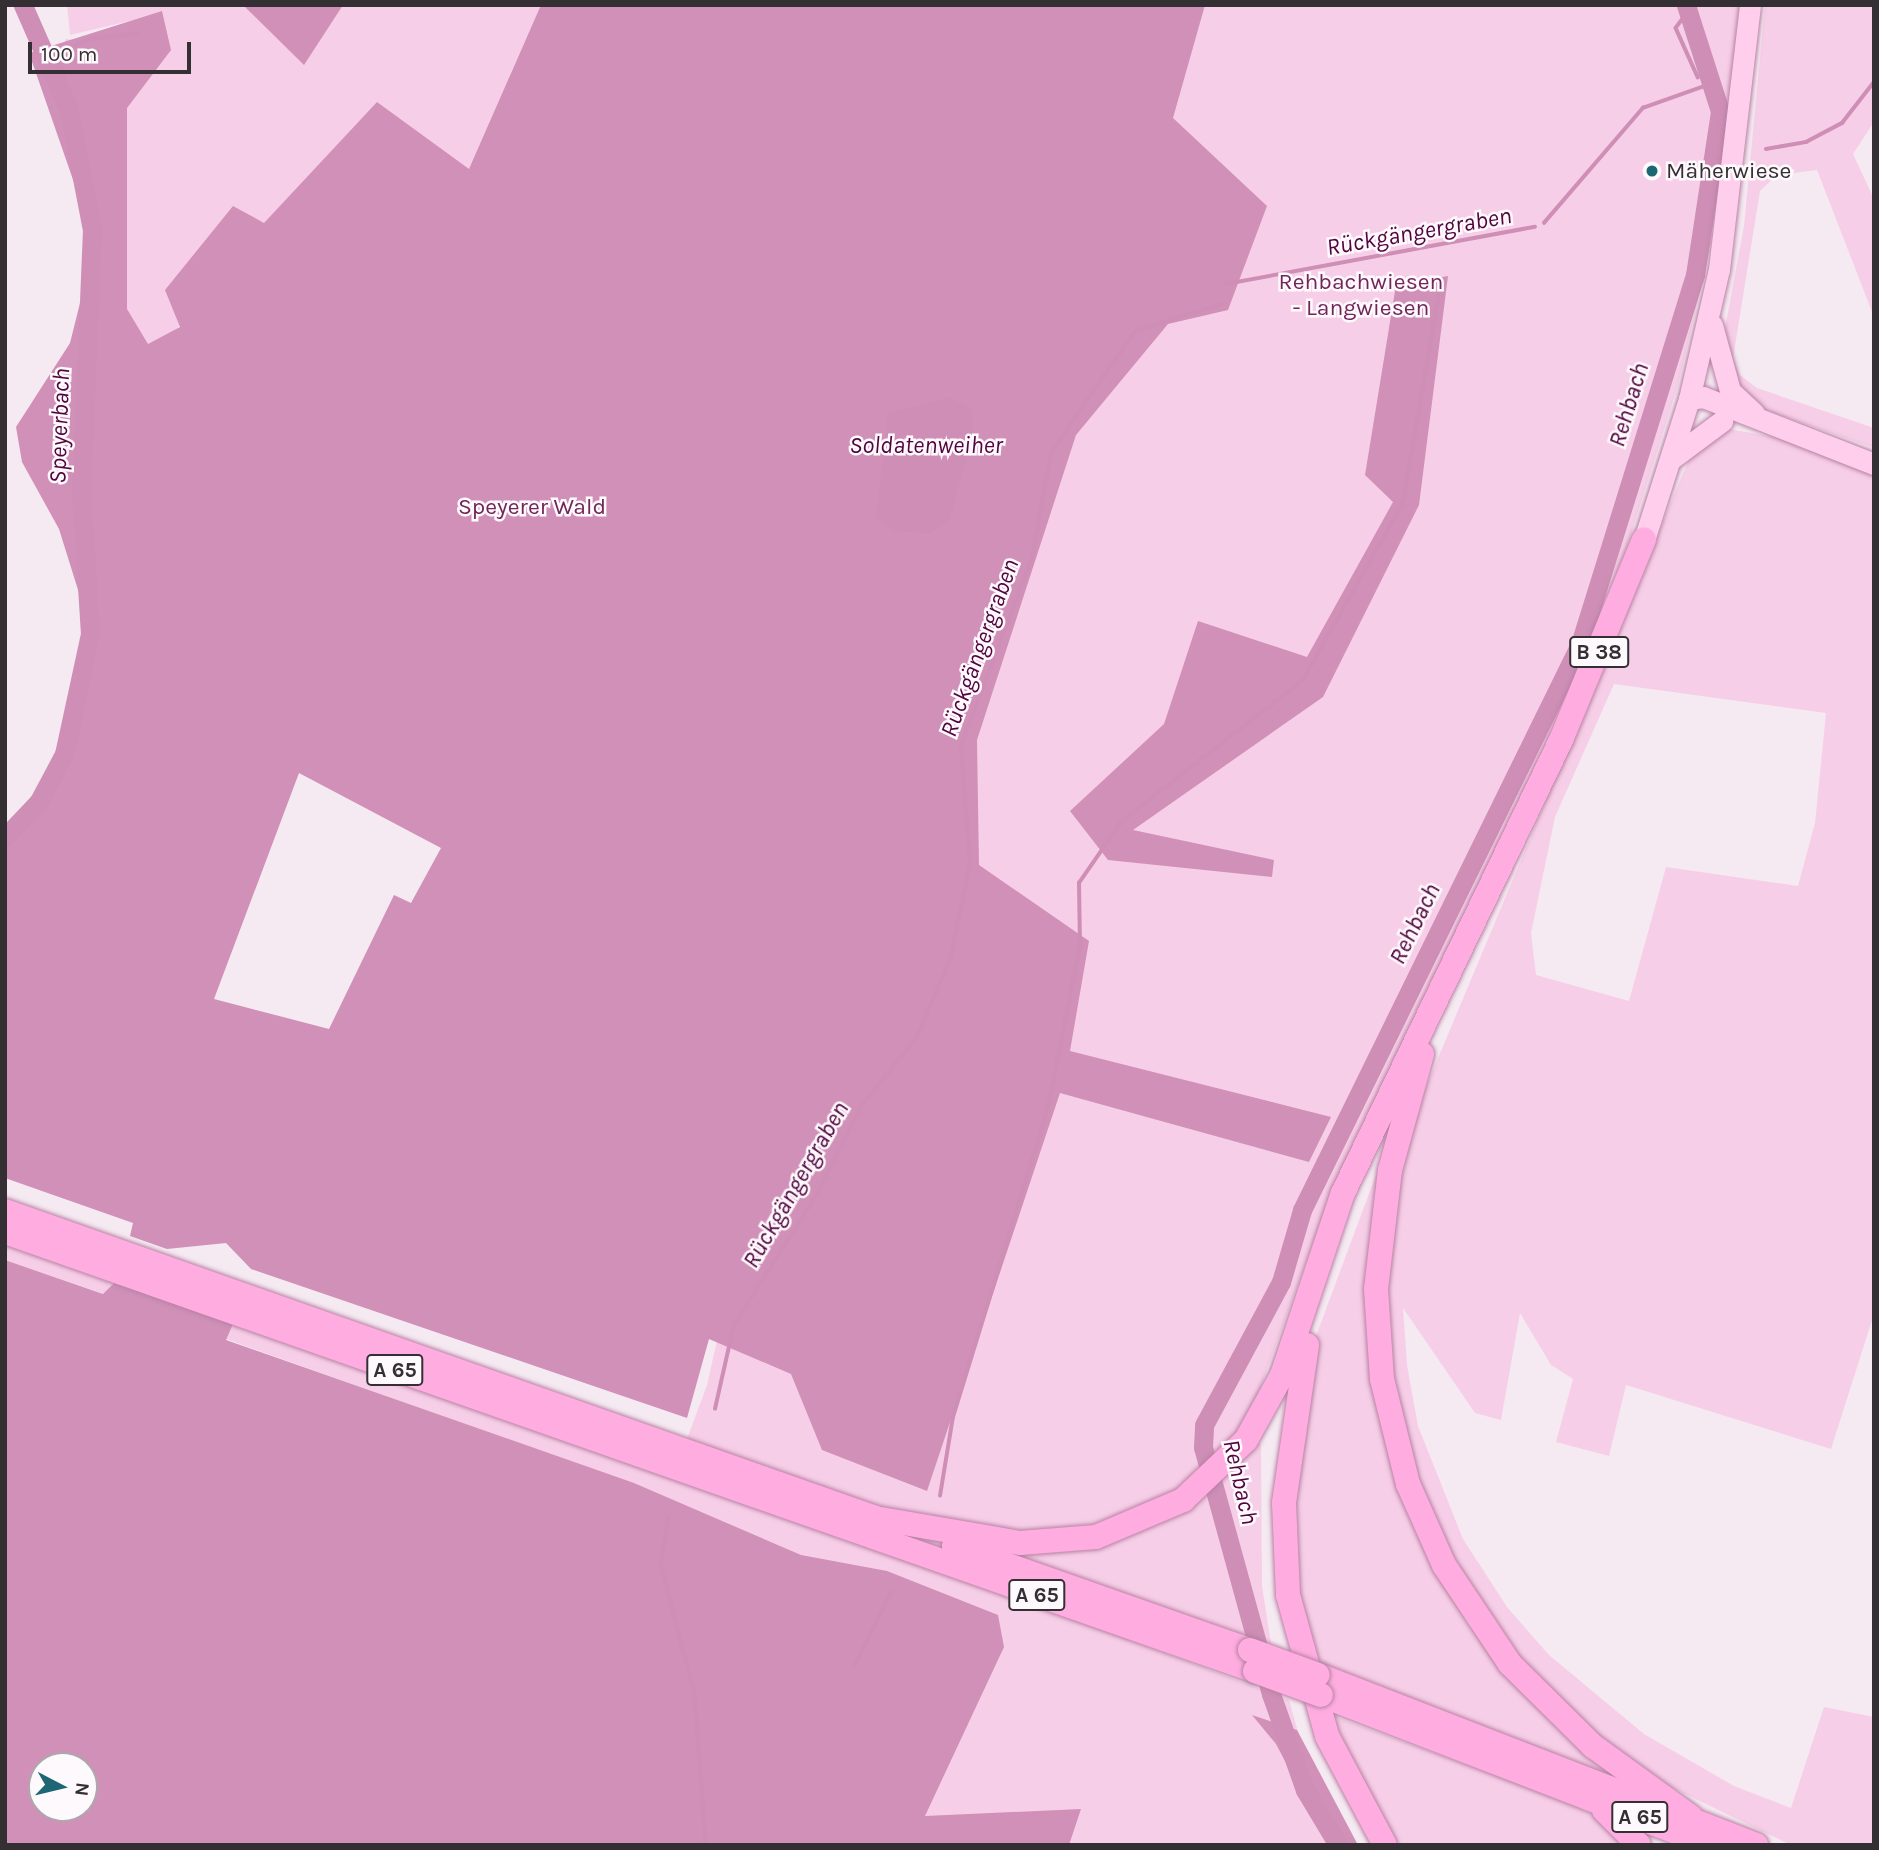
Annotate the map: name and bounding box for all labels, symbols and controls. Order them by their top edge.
scale bar [32,28,194,72]
text: 100 m [41,42,98,66]
place label: Mäherwiese [1666,157,1791,185]
marker: Mäherwiese [1644,163,1660,179]
water label: Rückgängergraben [1324,202,1514,262]
park label: Rehbachwiesen - Langwiesen [1279,268,1443,322]
water label: Rehbach [1603,360,1655,450]
water label: Speyerbach [44,368,76,484]
water label: Soldatenweiher [849,432,1003,460]
park label: Speyerer Wald [458,493,606,521]
water label: Rückgängergraben [934,555,1026,741]
road number: B 38 [1568,634,1630,670]
water label: Rehbach [1383,879,1447,969]
water label: Rückgängergraben [737,1097,855,1273]
road number: A 65 [365,1352,425,1388]
water label: Rehbach [1216,1437,1264,1527]
road number: A 65 [1007,1578,1067,1612]
north arrow [28,1752,98,1822]
text: N [70,1781,94,1797]
road number: A 65 [1610,1800,1670,1834]

